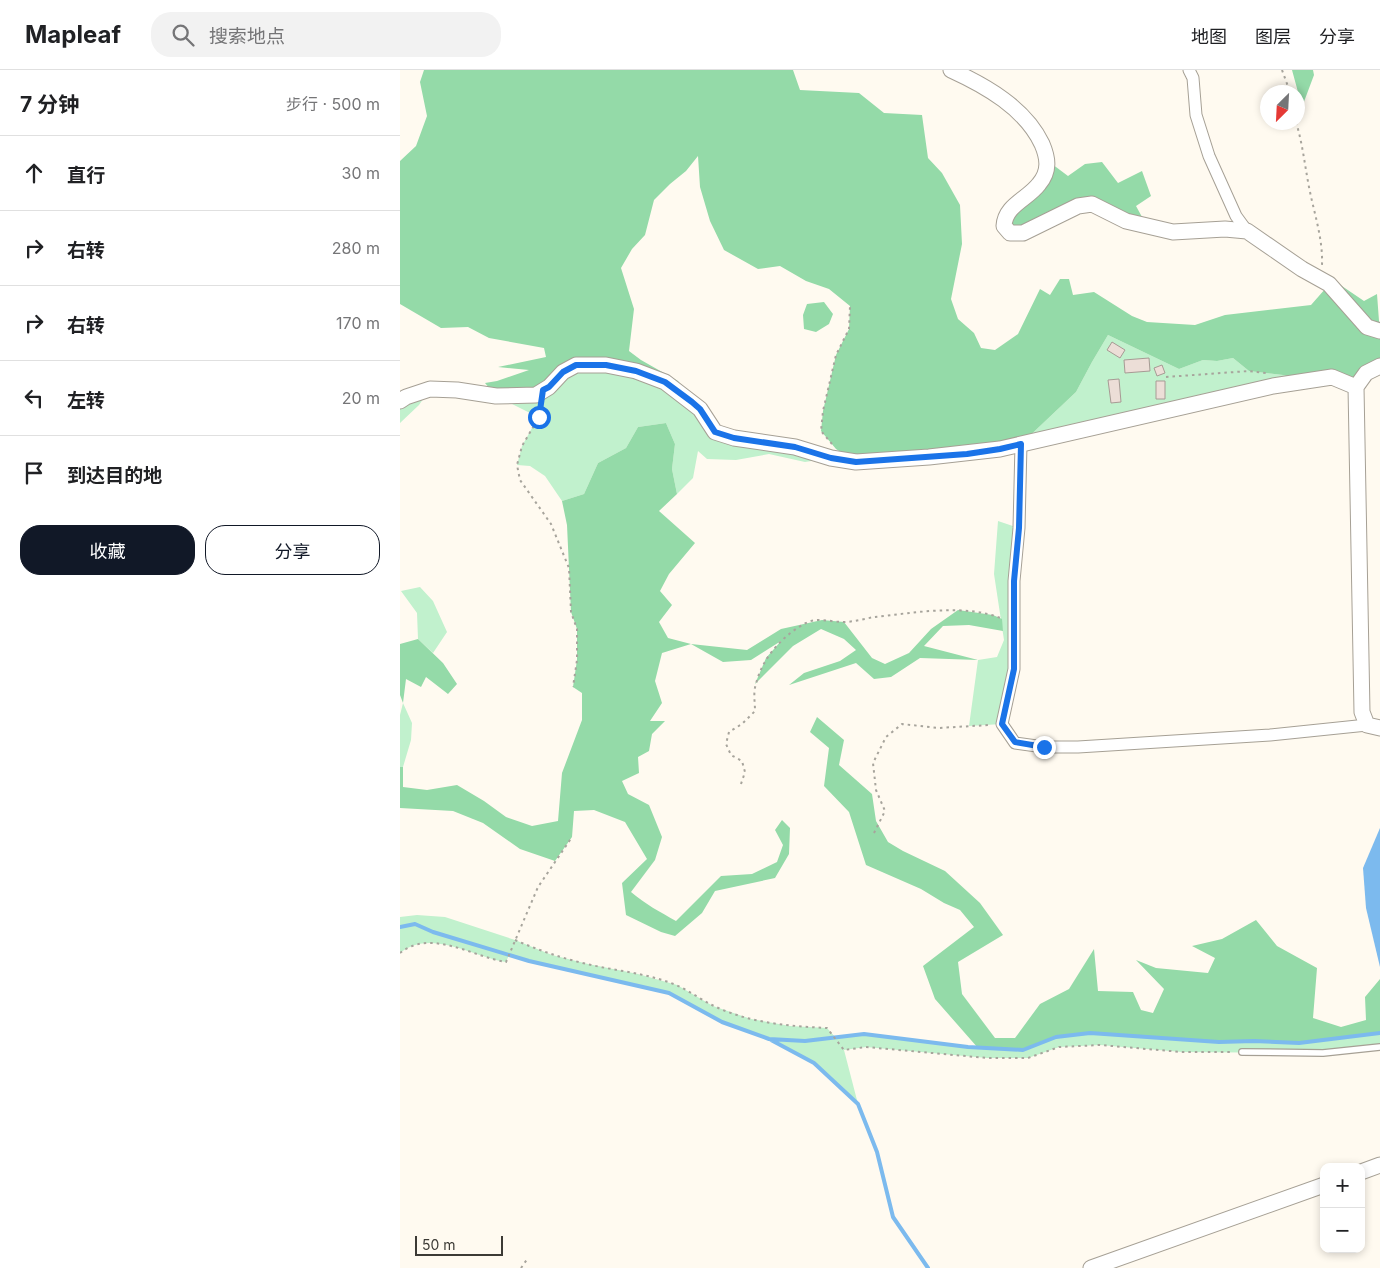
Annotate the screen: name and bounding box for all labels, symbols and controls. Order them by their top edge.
search box [151,12,501,57]
text: Mapleaf [25,20,121,49]
icon: search [169,21,197,49]
text: 搜索地点 [209,25,285,48]
text: 地图 [1191,26,1227,47]
text: 图层 [1255,26,1291,47]
text: 分享 [1319,26,1355,47]
north arrow [1260,85,1305,130]
text: 7 分钟 [20,92,79,117]
text: 步行 · 500 m [286,94,380,114]
icon: ahead [20,159,48,187]
text: 30 m [342,163,380,183]
text: 直行 [67,164,105,187]
icon: right [20,234,48,262]
text: 280 m [332,238,380,258]
text: 右转 [67,239,105,262]
icon: right [20,309,48,337]
text: 170 m [336,313,380,333]
text: 右转 [67,314,105,337]
icon: left [20,384,48,412]
text: 20 m [342,388,380,408]
text: 左转 [67,389,105,412]
route start [528,406,551,429]
icon: arrive [20,459,48,487]
text: 到达目的地 [67,464,162,487]
button: 收藏 [20,525,195,575]
button: 分享 [205,525,380,575]
route end [1033,736,1056,759]
map controls [1320,1163,1365,1253]
button: + [1320,1163,1365,1208]
button: − [1320,1208,1365,1253]
scale bar [415,1233,502,1256]
text: 50 m [422,1236,456,1253]

